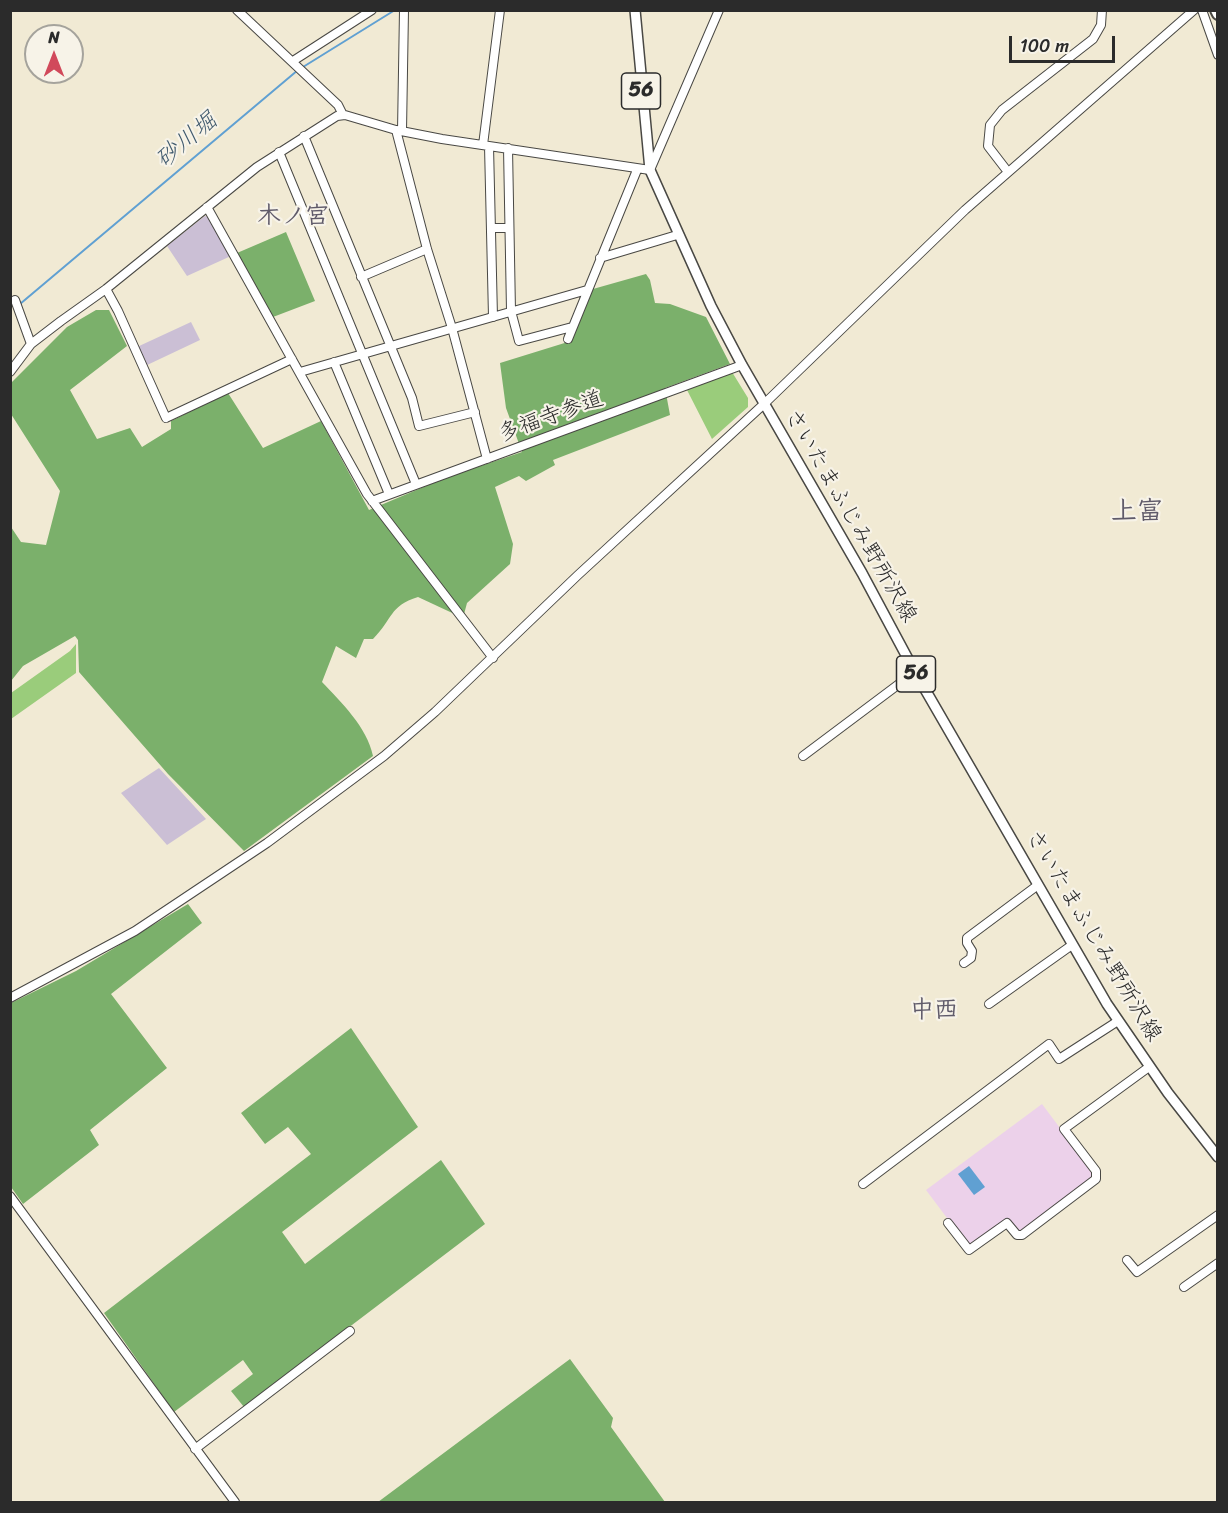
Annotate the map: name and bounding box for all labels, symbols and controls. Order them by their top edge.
text: N [48,23,60,52]
north arrow [24,24,84,84]
scale bar [1012,24,1118,62]
text: 100 m [1020,30,1069,62]
road number: 56 [622,73,660,109]
water label: 砂川堀 [150,107,224,175]
district label: 木ノ宮 [257,203,329,231]
street label: 多福寺参道 [495,386,607,448]
street label: さいたまふじみ野所沢線 [778,405,922,627]
district label: 上富 [1111,496,1163,528]
road number: 56 [896,656,936,692]
street label: さいたまふじみ野所沢線 [1019,825,1167,1047]
district label: 中西 [910,997,958,1025]

